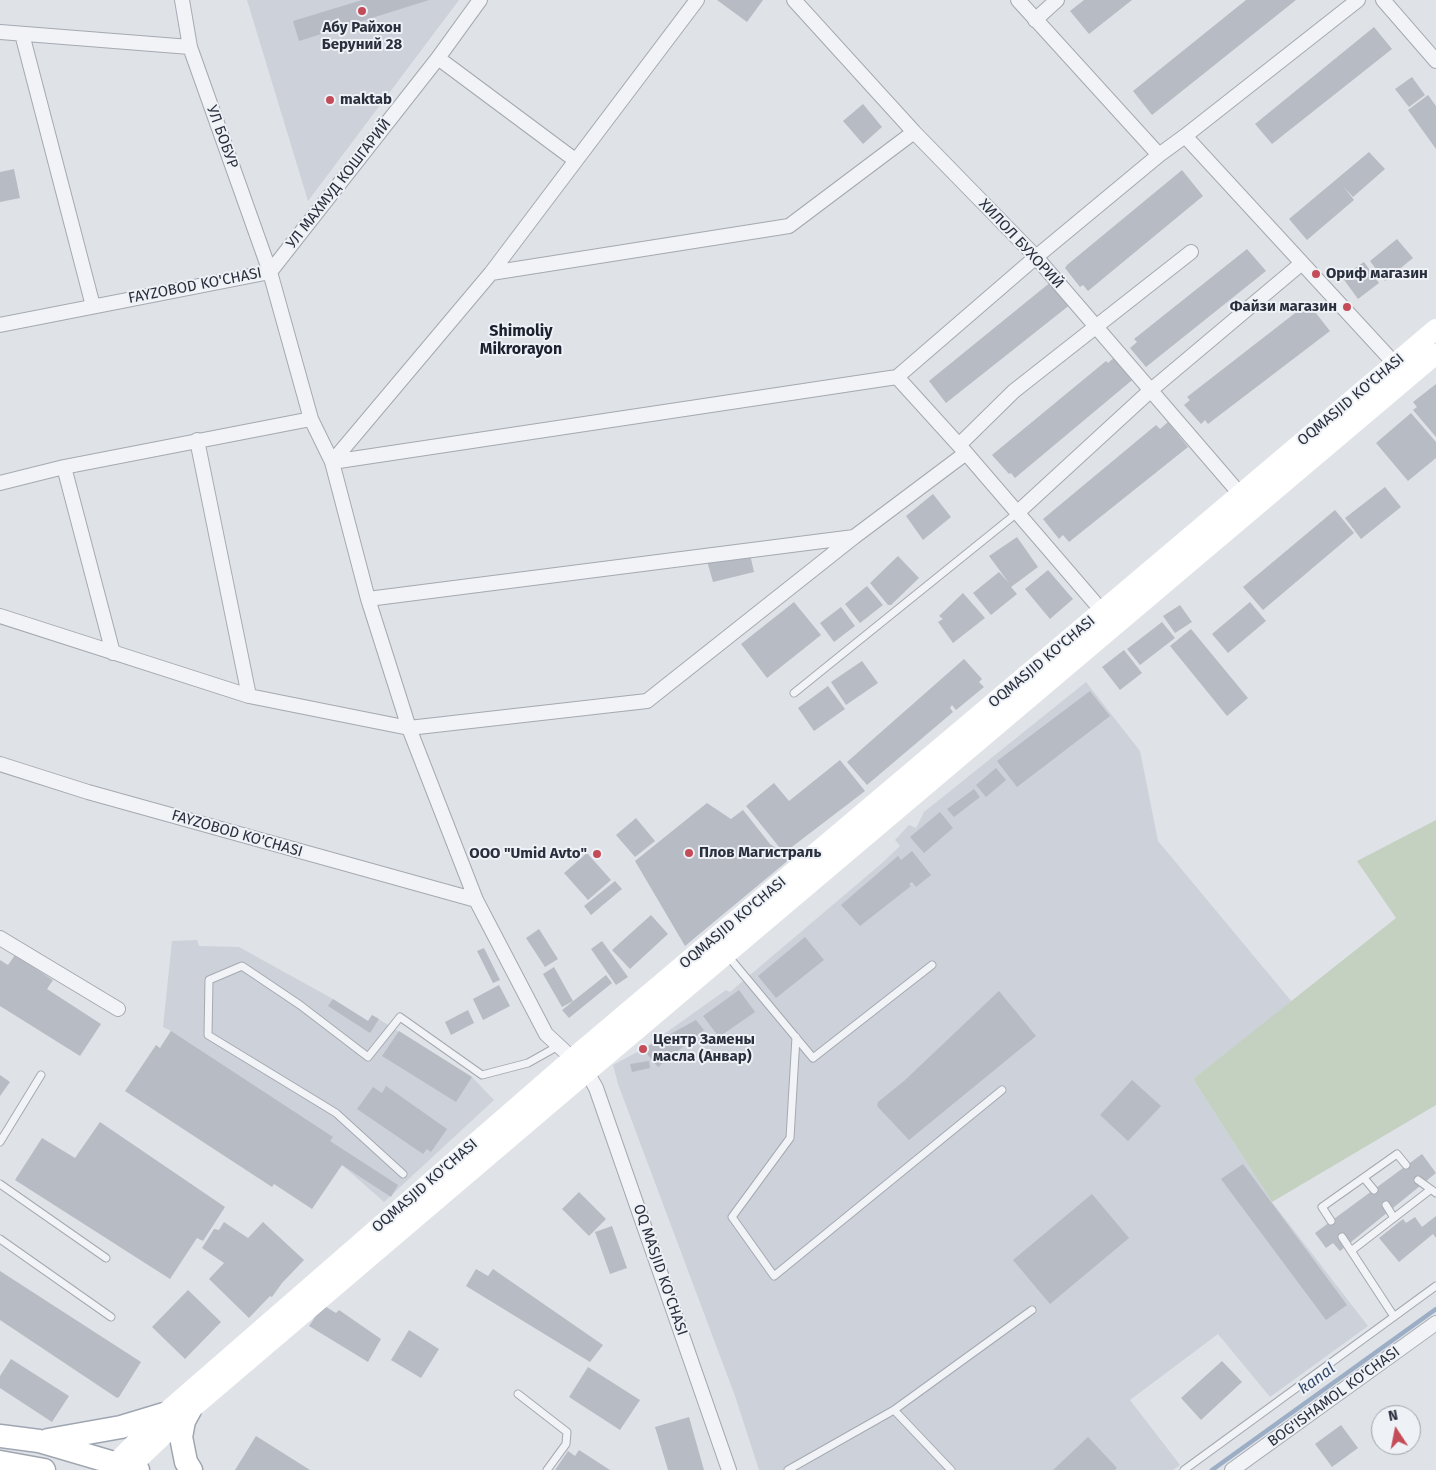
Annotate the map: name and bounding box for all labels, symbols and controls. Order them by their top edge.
marker: Абу Райхон Беруний 28 [356,5,368,17]
place label: Абу Райхон Беруний 28 [322,19,402,54]
place label: maktab [340,91,392,109]
marker: maktab [324,94,336,106]
street label: УЛ БОБУР [202,103,242,171]
street label: УЛ МАХМУД КОШГАРИЙ [283,116,395,252]
street label: ХИЛОЛ БУХОРИЙ [975,195,1067,293]
street label: FAYZOBOD KO'CHASI [127,264,263,308]
place label: Ориф магазин [1326,265,1428,283]
marker: Ориф магазин [1310,268,1322,280]
place label: Файзи магазин [1230,298,1337,316]
marker: Файзи магазин [1341,301,1353,313]
district label: Shimoliy Mikrorayon [480,322,562,360]
street label: OQMASJID KO'CHASI [1294,350,1408,450]
street label: OQMASJID KO'CHASI [985,612,1099,712]
street label: FAYZOBOD KO'CHASI [169,807,305,861]
place label: Плов Магистраль [699,844,821,862]
place label: ООО "Umid Avto" [469,845,587,863]
marker: Плов Магистраль [683,847,695,859]
marker: ООО "Umid Avto" [591,848,603,860]
street label: OQMASJID KO'CHASI [676,873,790,973]
place label: Центр Замены масла (Анвар) [653,1031,755,1066]
marker: Центр Замены масла (Анвар) [637,1043,649,1055]
street label: OQMASJID KO'CHASI [369,1135,481,1237]
street label: OQ MASJID KO'CHASI [629,1202,691,1338]
street label: BOG'ISHAMOL KO'CHASI [1264,1343,1404,1451]
water label: kanal [1295,1359,1339,1399]
north arrow [1371,1405,1421,1455]
text: N [1387,1407,1399,1425]

